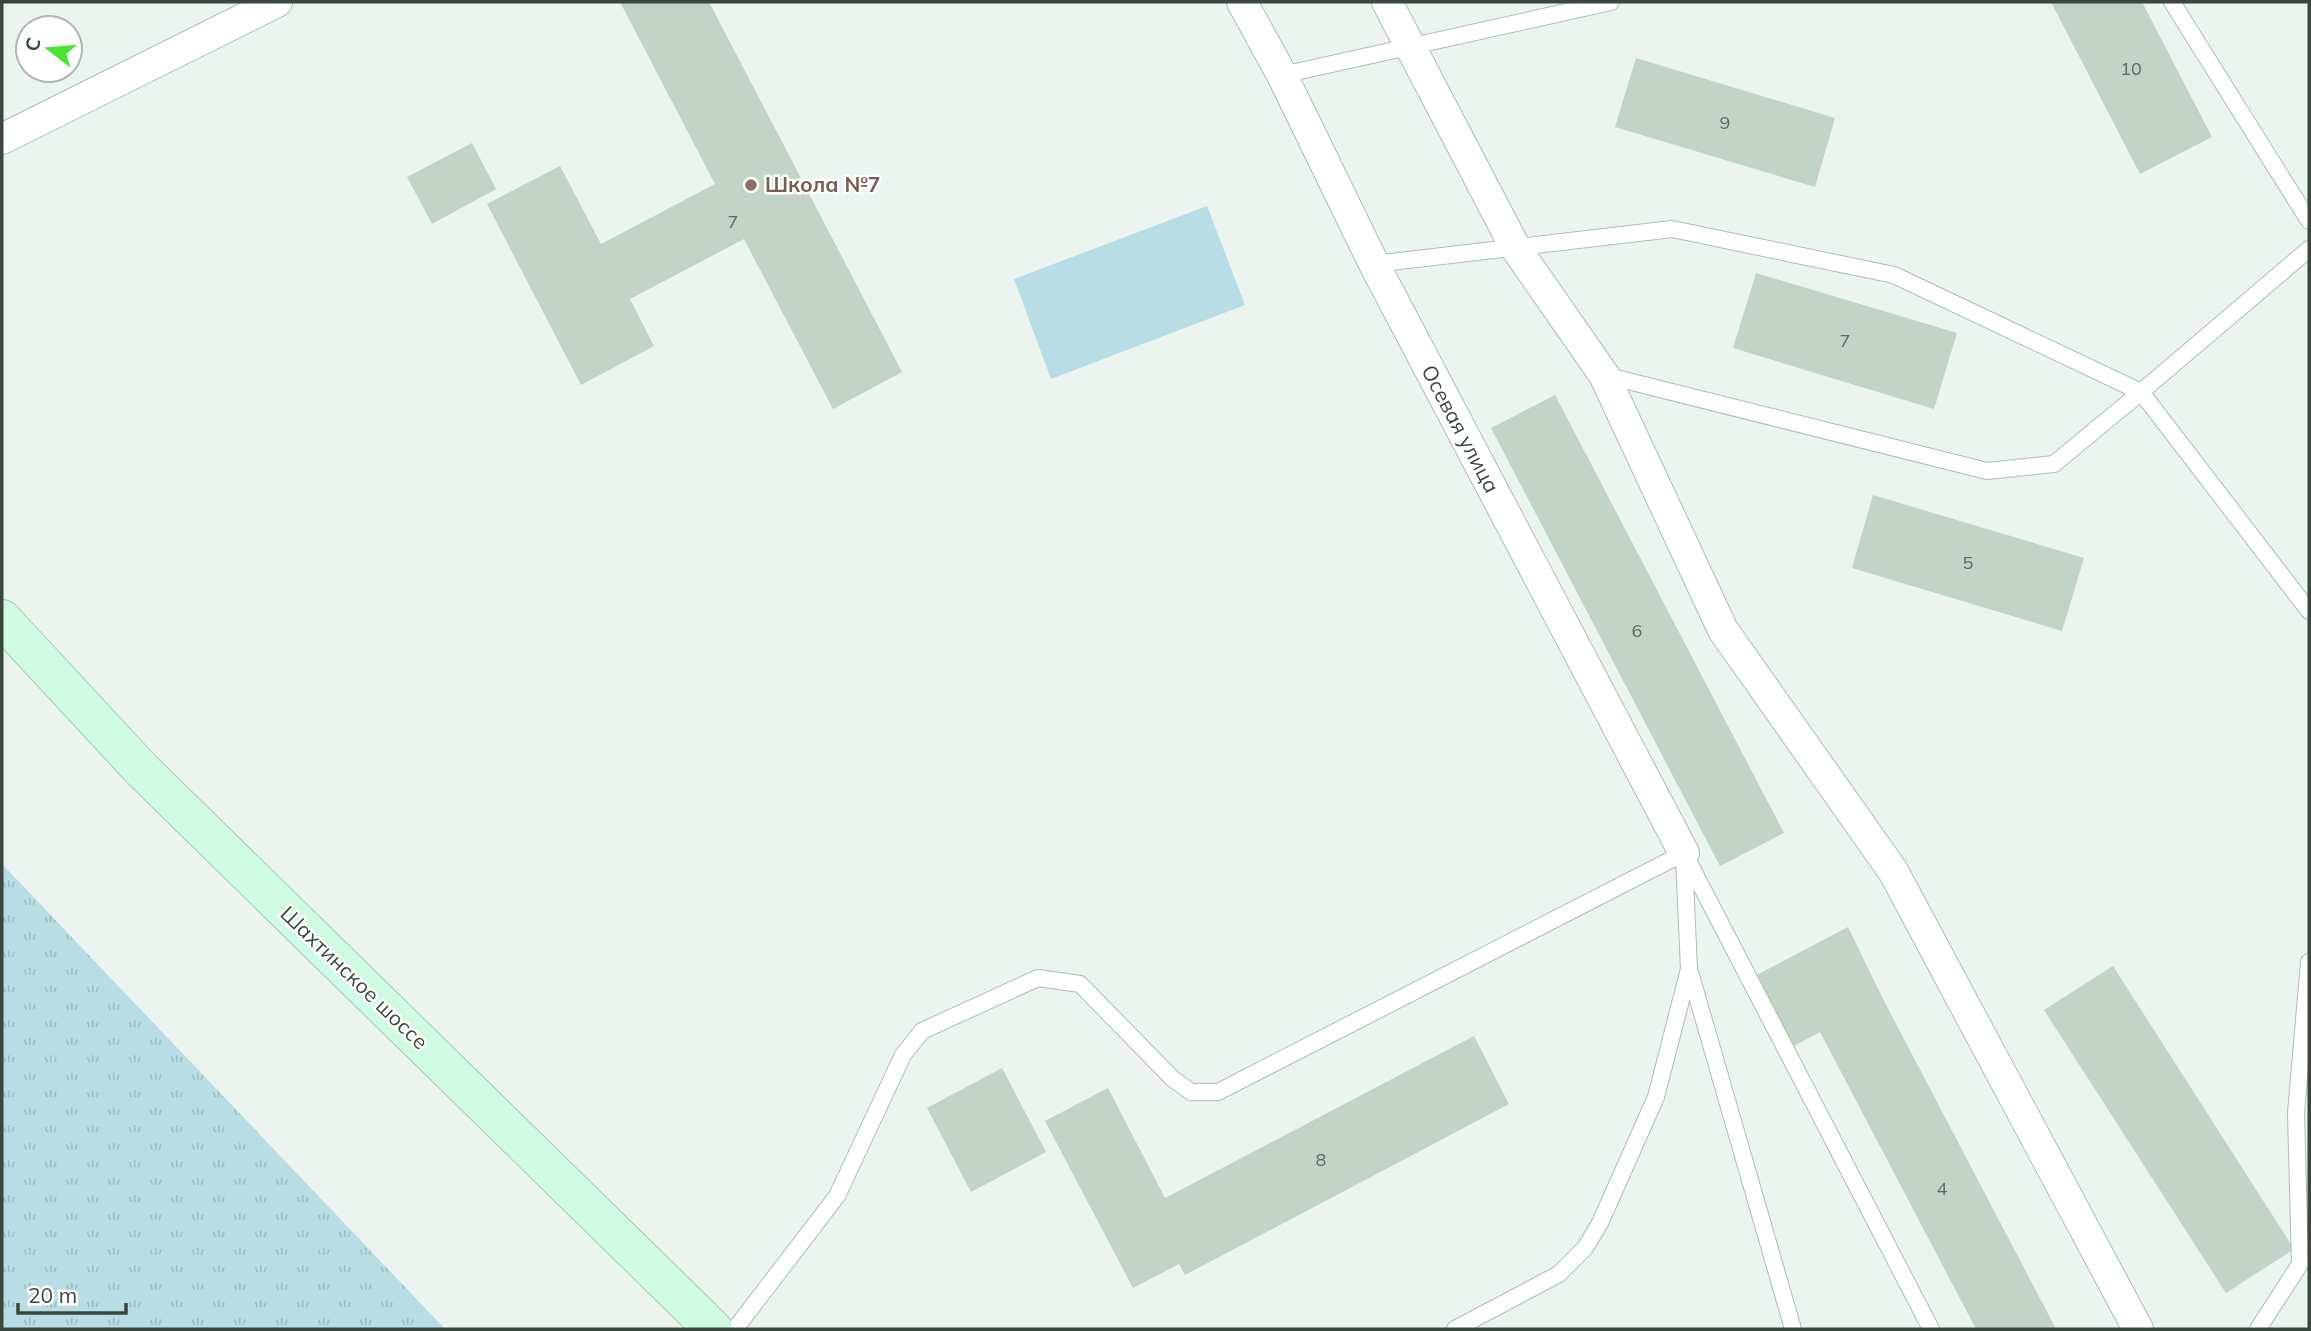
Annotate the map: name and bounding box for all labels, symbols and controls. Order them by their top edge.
north arrow [14,14,84,84]
text: С [19,35,46,54]
house number: 10 [2120,57,2142,80]
house number: 9 [1720,111,1730,134]
place label: Школа №7 [765,171,880,197]
marker: Школа №7 [743,177,759,193]
house number: 7 [728,210,738,233]
house number: 7 [1840,329,1850,352]
street label: Осевая улица [1416,360,1506,497]
house number: 5 [1963,551,1974,574]
house number: 6 [1632,619,1642,642]
street label: Шахтинское шоссе [276,900,434,1054]
house number: 8 [1316,1148,1326,1171]
house number: 4 [1937,1177,1948,1200]
scale bar [18,1272,126,1316]
text: 20 m [28,1282,77,1308]

